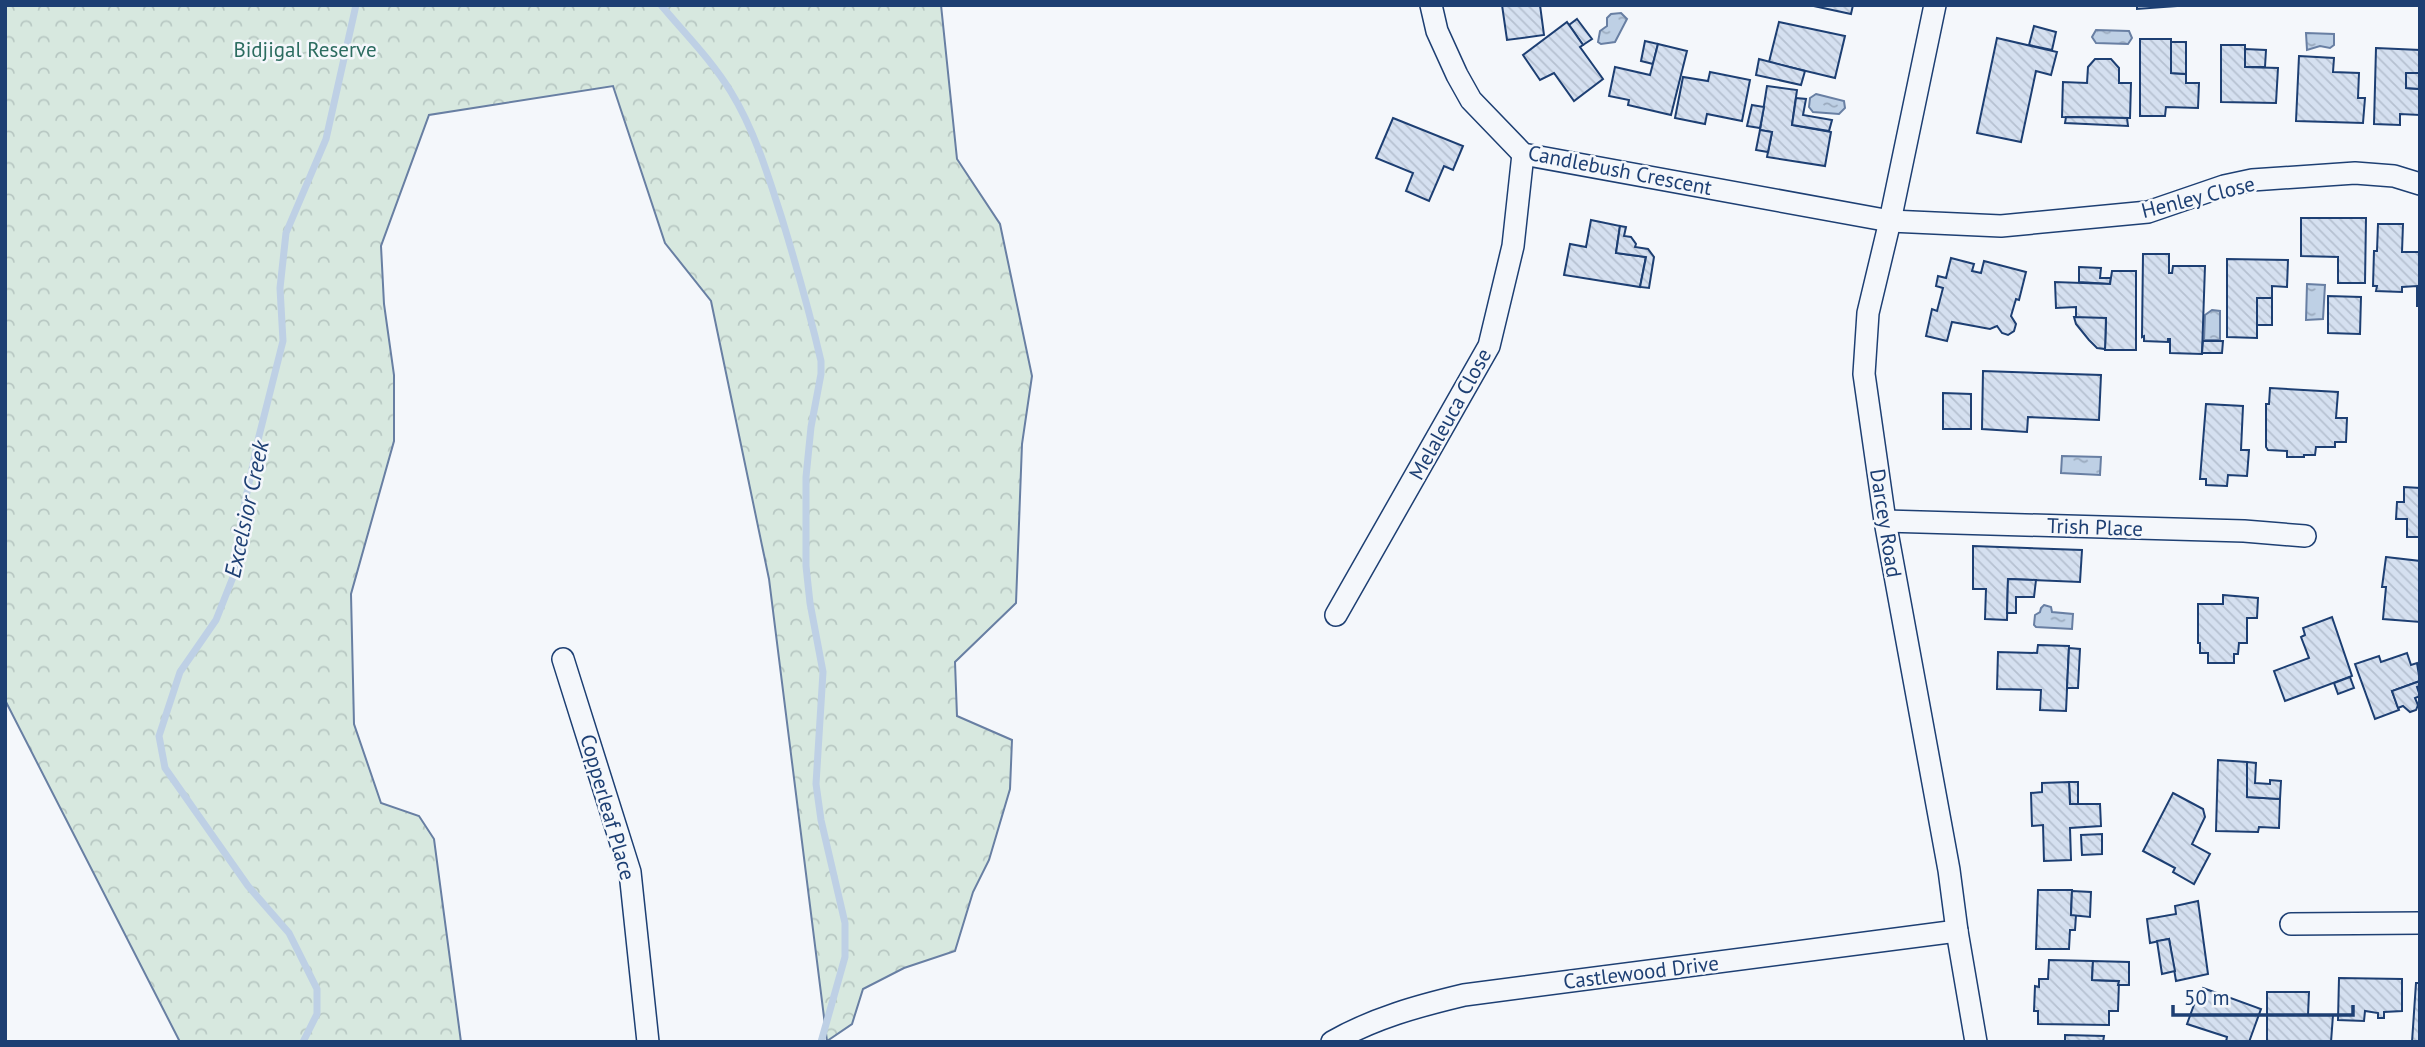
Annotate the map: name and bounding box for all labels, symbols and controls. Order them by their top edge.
park label: Bidjigal Reserve [233,36,377,63]
street label: Candlebush Crescent [1526,139,1714,201]
street label: Henley Close [2138,170,2258,224]
street label: Melaleuca Close [1403,343,1497,485]
water label: Excelsior Creek [217,436,275,580]
street label: Darcey Road [1864,467,1908,579]
street label: Trish Place [2047,512,2143,542]
street label: Copperleaf Place [574,731,642,883]
street label: Castlewood Drive [1562,949,1720,995]
scale bar [2173,974,2353,1018]
text: 50 m [2184,984,2230,1011]

